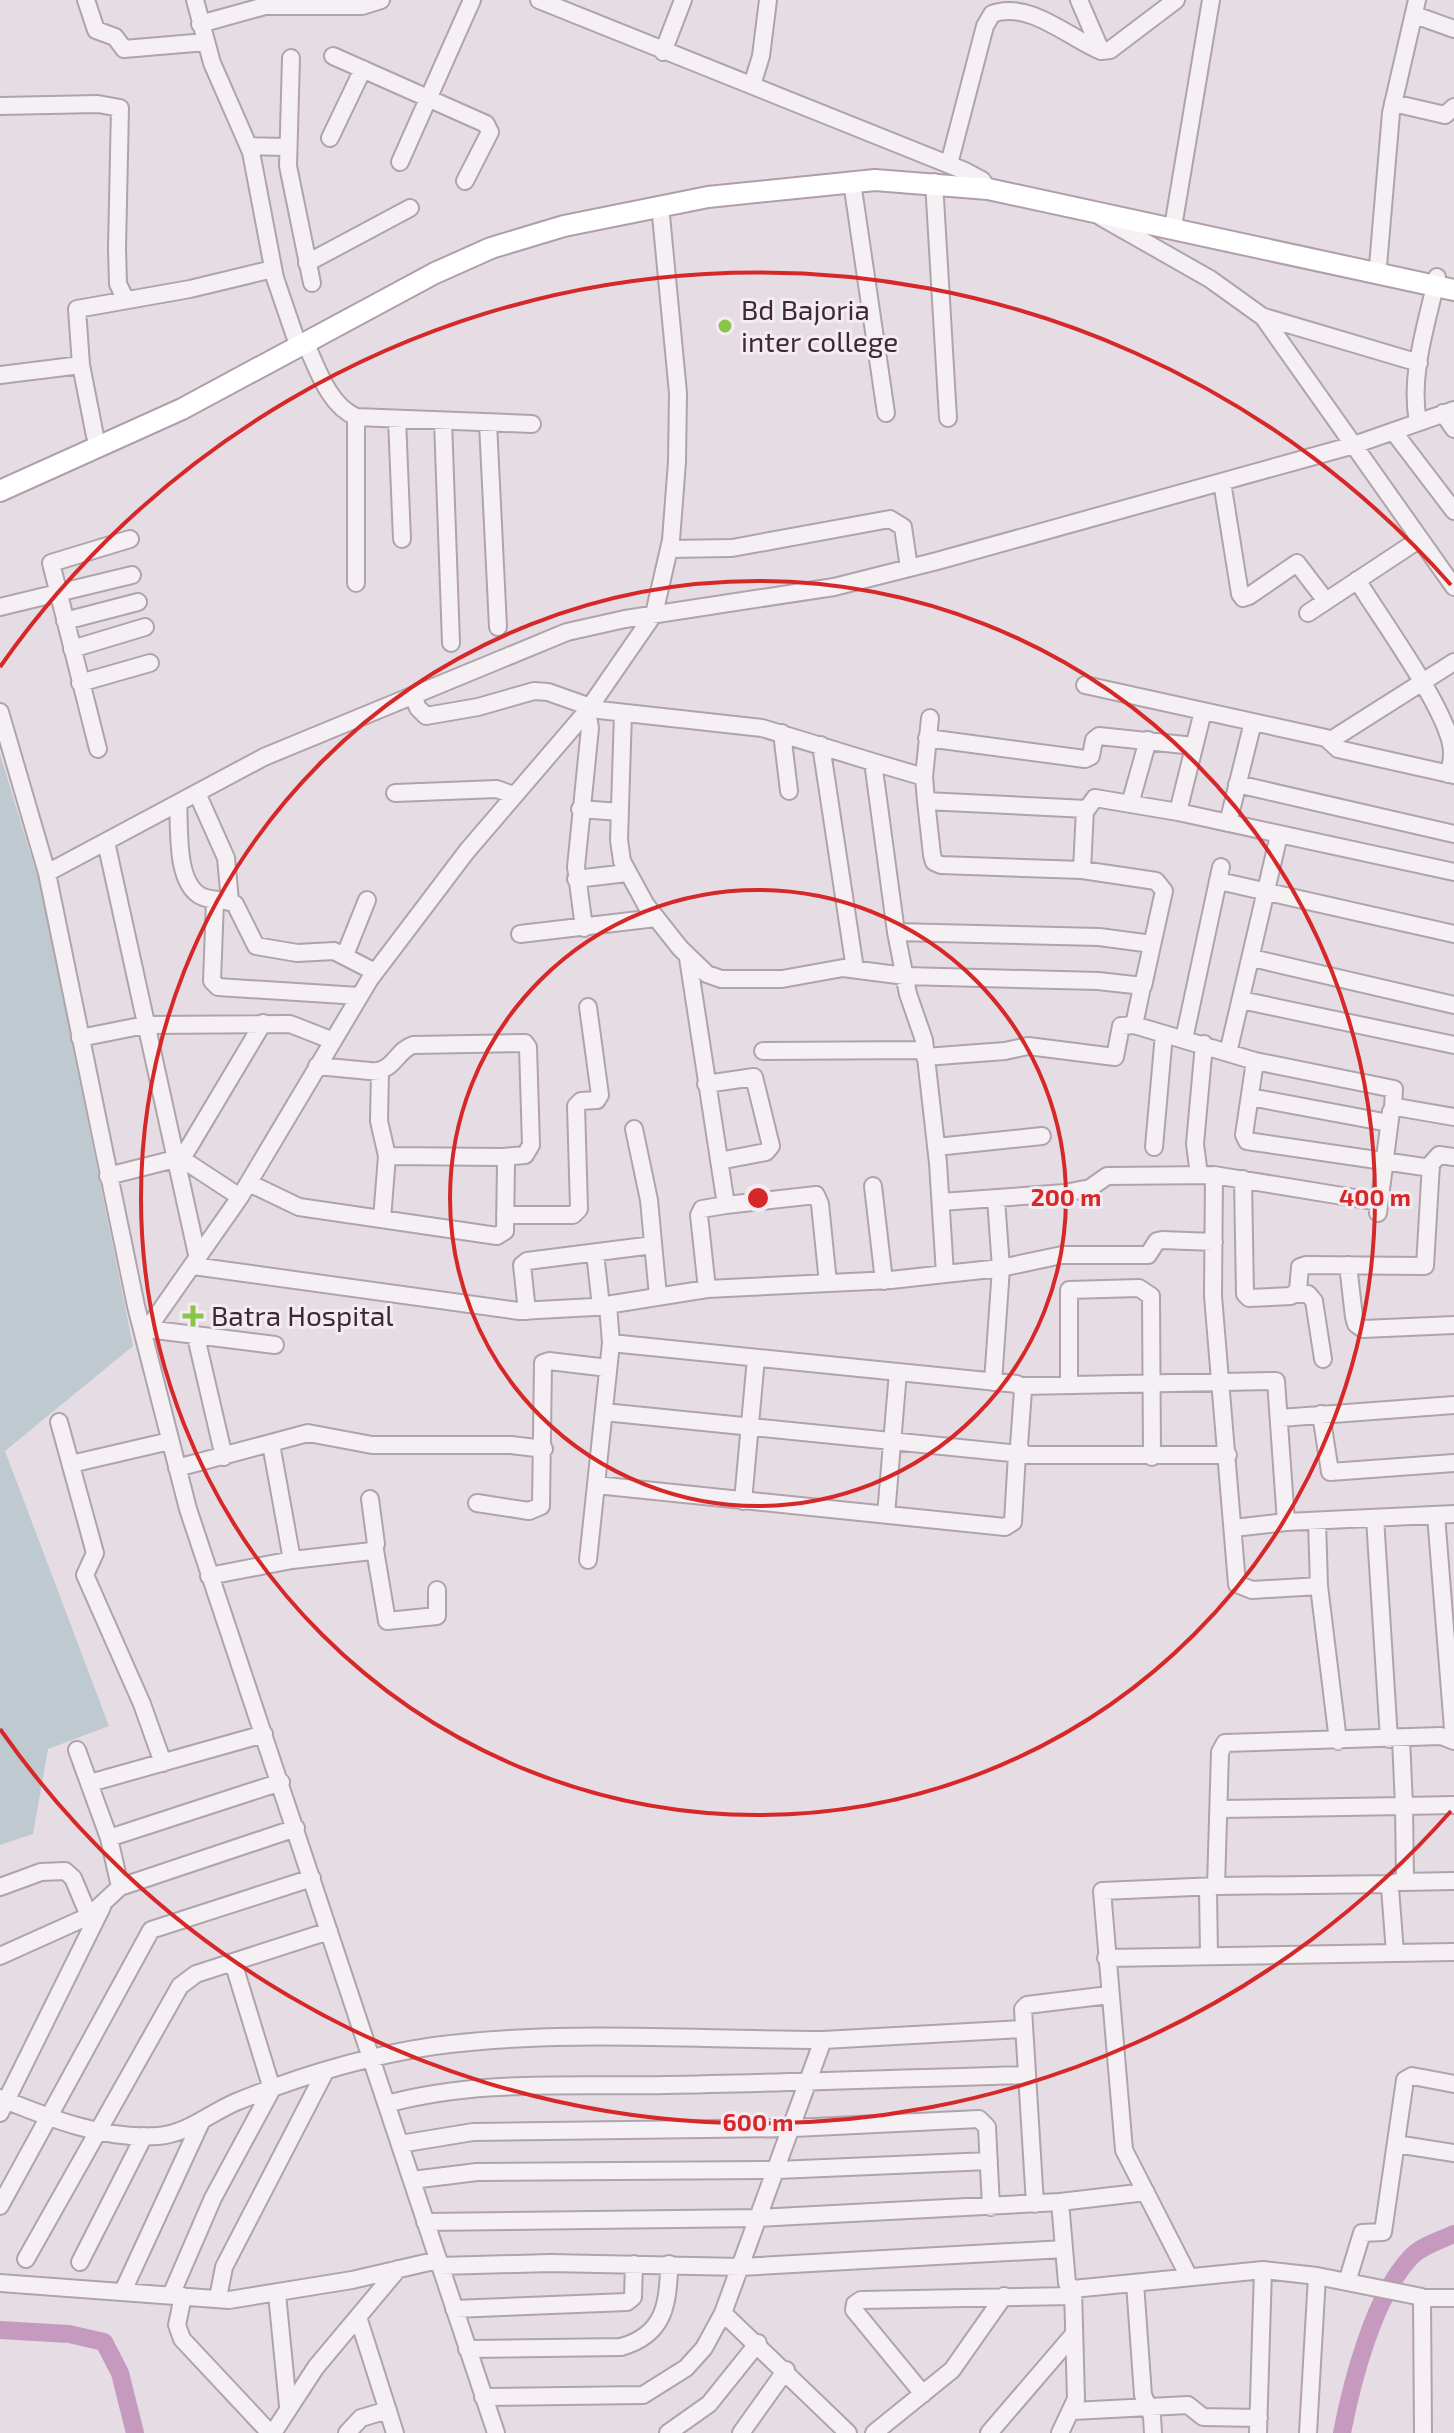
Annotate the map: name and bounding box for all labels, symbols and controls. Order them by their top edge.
place label: Bd Bajoria inter college [741,292,898,358]
marker: Bd Bajoria inter college [716,317,734,335]
text: 200 m [1031,1182,1101,1211]
text: 400 m [1339,1182,1411,1211]
centre of rings [744,1184,772,1212]
place label: Batra Hospital [211,1298,394,1332]
marker: Batra Hospital [182,1305,204,1327]
text: 600 m [723,2107,793,2136]

